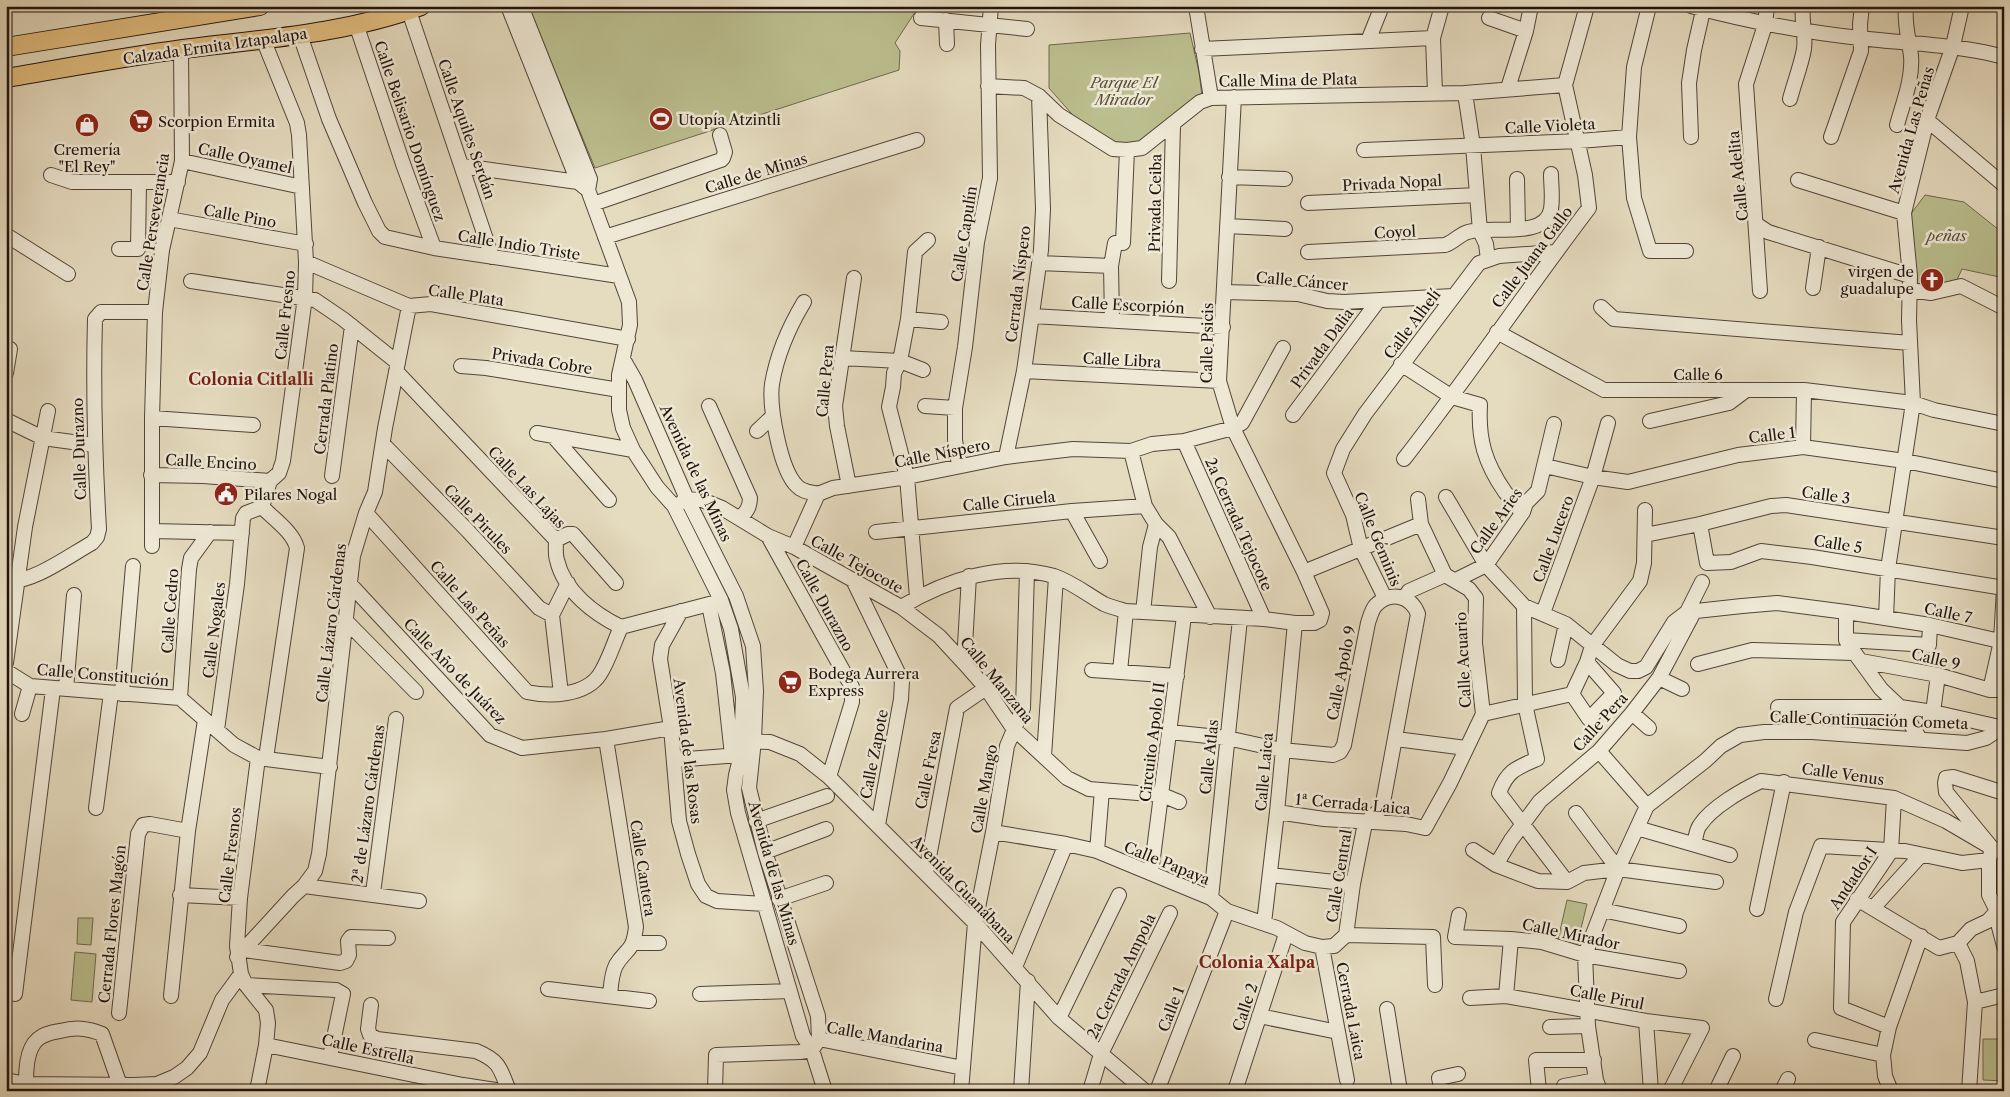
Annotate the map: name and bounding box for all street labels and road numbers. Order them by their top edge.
street label: Calzada Ermita Iztapalapa [122,24,308,68]
street label: Calle Belisario Domínguez [370,38,450,224]
street label: Calle Aquiles Serdán [434,56,500,202]
street label: Avenida Las Peñas [1884,64,1938,197]
street label: Calle Mina de Plata [1219,69,1358,91]
street label: Calle Violeta [1504,114,1596,138]
street label: Calle Adelita [1724,130,1752,222]
street label: Calle Oyamel [196,139,294,177]
street label: Calle de Minas [703,148,809,198]
street label: Calle Perseverancia [133,151,173,292]
street label: Privada Ceiba [1145,153,1165,252]
street label: Privada Nopal [1342,171,1443,195]
street label: Calle Capulín [947,184,981,283]
street label: Calle Pino [202,200,278,232]
street label: Calle Juana Gallo [1488,202,1576,312]
street label: Coyol [1374,221,1417,243]
street label: Cerrada Níspero [1001,224,1035,344]
street label: Calle Indio Triste [456,226,582,264]
street label: Calle Cáncer [1255,268,1349,295]
street label: Calle Fresno [271,269,299,361]
street label: Calle Plata [427,280,505,310]
street label: Calle Alhelí [1380,285,1445,363]
street label: Calle Escorpión [1071,293,1186,317]
street label: Calle Psicis [1197,303,1217,383]
street label: Privada Dalia [1287,304,1357,392]
street label: Cerrada Platino [310,342,342,456]
street label: Privada Cobre [490,344,594,378]
street label: Calle Pera [812,344,838,418]
street label: Calle Libra [1082,348,1162,372]
street label: Calle 6 [1673,365,1723,384]
street label: Calle Durazno [68,397,90,501]
street label: Avenida de las Minas [655,401,736,545]
street label: Calle 1 [1747,423,1797,447]
street label: Calle Níspero [893,434,991,472]
street label: Calle Las Lajas [484,442,570,532]
street label: Calle Encino [165,450,257,474]
street label: 2a Cerrada Tejocote [1201,454,1277,594]
street label: Calle Pirules [440,480,516,558]
street label: Calle 3 [1800,482,1852,508]
street label: Calle Aries [1466,484,1526,558]
street label: Calle Ciruela [962,487,1056,515]
street label: Calle Géminis [1350,489,1406,589]
street label: Calle Lucero [1528,493,1578,585]
street label: Calle Tejocote [807,531,907,597]
street label: Calle 5 [1812,531,1864,557]
street label: Calle Lázaro Cárdenas [312,542,350,704]
street label: Calle Durazno [792,555,858,655]
street label: Calle Las Peñas [426,557,514,651]
street label: Calle Cedro [158,568,182,654]
street label: Calle Nogales [199,581,229,679]
street label: Calle 7 [1922,599,1974,627]
street label: Calle Acuario [1451,611,1475,709]
street label: Calle Año de Juárez [400,614,511,728]
street label: Calle Apolo 9 [1322,624,1360,722]
street label: Calle Manzana [956,633,1038,727]
street label: Calle 9 [1910,644,1962,674]
street label: Calle Constitución [36,660,171,690]
street label: Avenida de las Rosas [670,676,706,825]
street label: Circuito Apolo II [1135,681,1169,803]
street label: Calle Pera [1569,689,1631,755]
street label: Calle Continuación Cometa [1769,707,1969,733]
street label: Calle Zapote [856,708,892,800]
street label: Calle Atlas [1196,719,1222,795]
street label: 2ª de Lázaro Cárdenas [347,723,389,885]
street label: Calle Fresa [911,729,945,811]
street label: Calle Laica [1251,732,1277,812]
street label: Calle Mango [967,743,1001,835]
street label: Calle Venus [1800,759,1886,789]
street label: 1ª Cerrada Laica [1294,789,1412,819]
street label: Avenida de las Minas [744,798,804,947]
street label: Calle Fresnos [215,806,245,904]
street label: Calle Cantera [626,818,660,918]
street label: Calle Central [1322,828,1356,924]
street label: Avenida Guanábana [906,831,1019,947]
street label: Calle Papaya [1121,837,1213,889]
street label: Cerrada Flores Magón [94,843,130,1004]
street label: Andador I [1825,843,1881,914]
street label: 2a Cerrada Ampola [1082,910,1160,1042]
street label: Calle Mirador [1520,914,1622,954]
street label: Cerrada Laica [1332,960,1370,1062]
street label: Calle Pirul [1568,980,1646,1014]
street label: Calle 2 [1228,981,1262,1033]
street label: Calle 1 [1154,983,1189,1034]
street label: Calle Mandarina [825,1017,945,1057]
street label: Calle Estrella [320,1030,416,1068]

